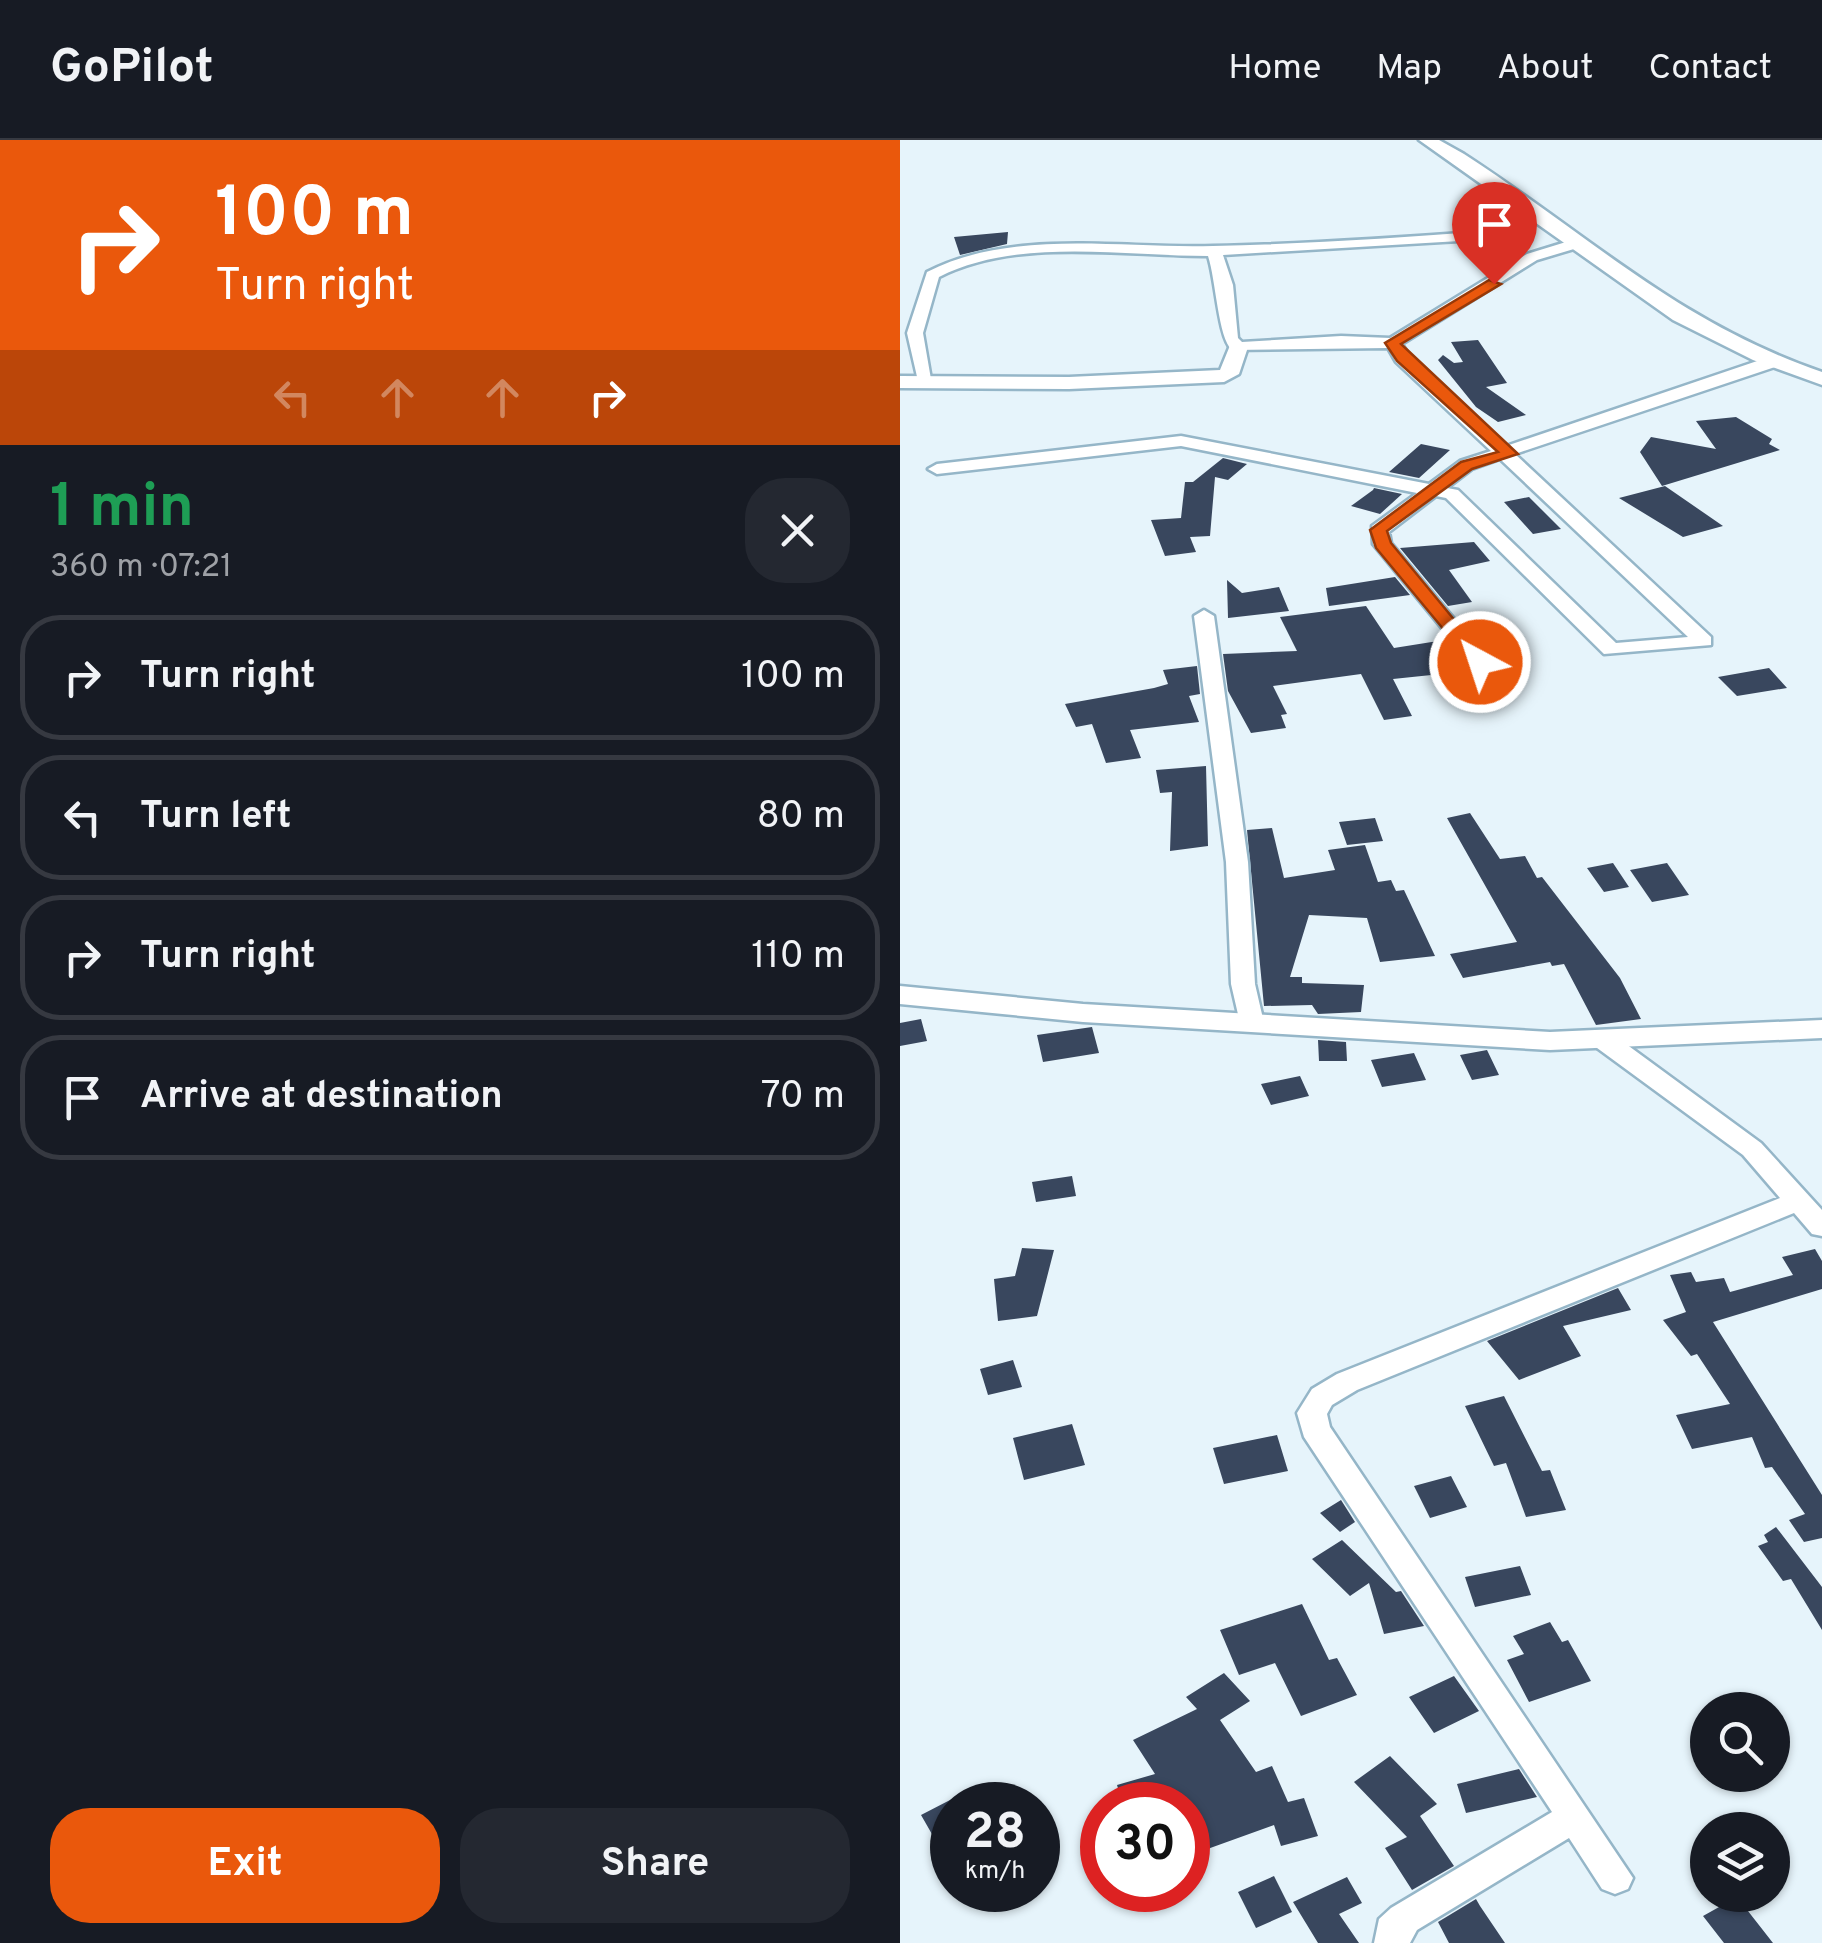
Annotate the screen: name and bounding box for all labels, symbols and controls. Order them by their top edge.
text: GoPilot [50,39,214,99]
text: Home [1228,47,1321,91]
text: Map [1376,47,1442,91]
text: About [1497,47,1593,91]
text: Contact [1648,47,1772,91]
text: 100 m [215,172,414,261]
icon: right [50,180,180,310]
pin [1452,182,1537,285]
icon: arrive [1467,197,1522,252]
text: Turn right [215,259,414,316]
icon: left [265,370,320,425]
icon: ahead [370,370,425,425]
icon: ahead [475,370,530,425]
icon: right [580,370,635,425]
text: 1 min [50,472,194,548]
button: close [745,478,850,583]
text: 360 m · 07:21 [50,548,232,588]
position arrow [1428,610,1532,714]
icon: right [55,650,110,705]
text: Turn right [140,653,315,702]
text: 100 m [741,653,845,702]
icon: left [55,790,110,845]
text: Turn left [140,793,292,842]
text: 80 m [757,793,845,842]
icon: right [55,930,110,985]
text: Turn right [140,933,315,982]
text: 110 m [751,933,845,982]
icon: arrive [55,1070,110,1125]
text: Arrive at destination [140,1073,503,1122]
text: 70 m [761,1073,845,1122]
map controls [1690,1692,1790,1912]
button: search [1690,1692,1790,1792]
speed limit sign: 30 [1080,1782,1210,1912]
text: 28 [964,1803,1026,1866]
button: Exit [50,1808,440,1923]
button: Share [460,1808,850,1923]
button: layers [1690,1812,1790,1912]
text: km/h [965,1856,1025,1888]

